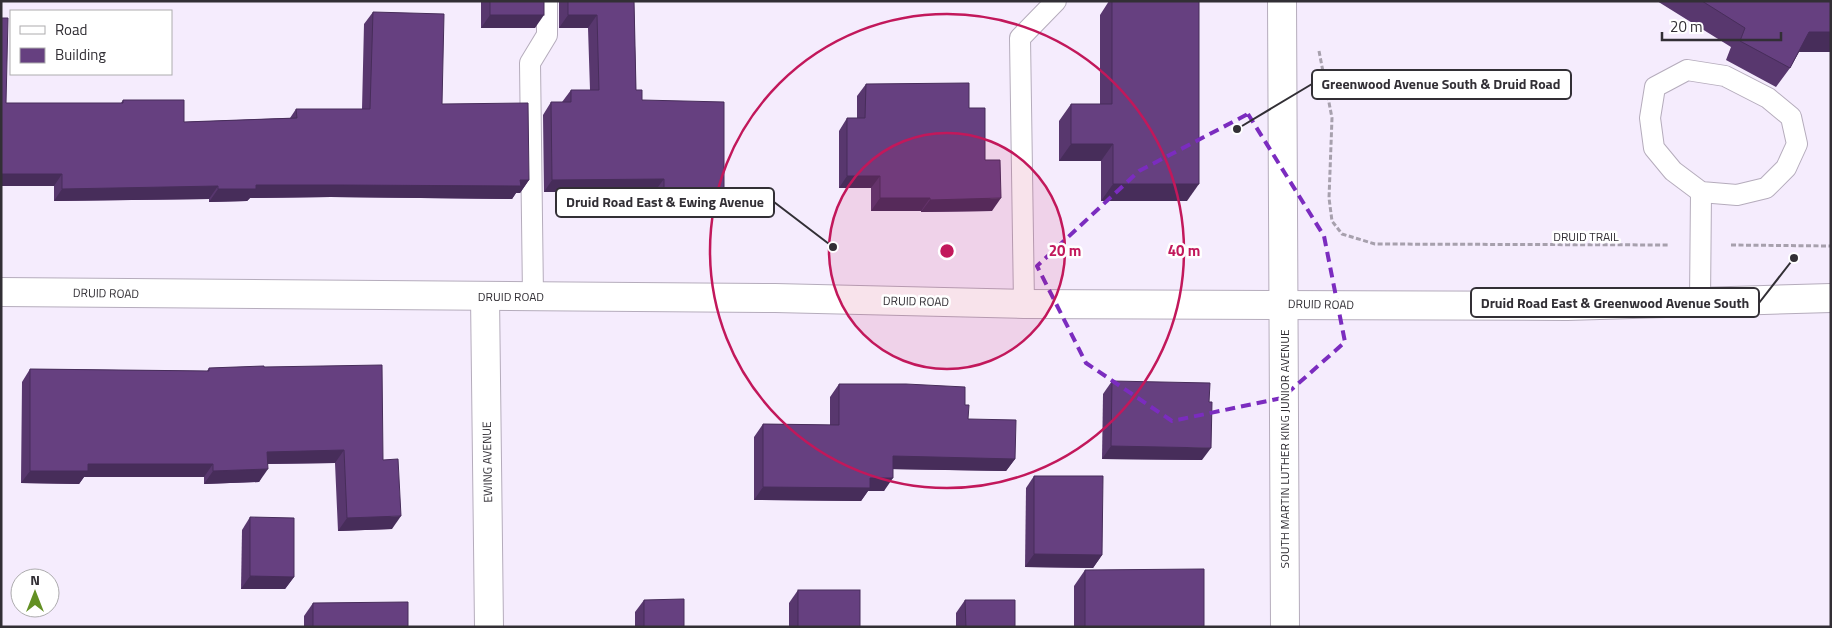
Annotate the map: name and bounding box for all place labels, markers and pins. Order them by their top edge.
callout: Greenwood Avenue South & Druid Road [1312,70,1571,99]
callout: Druid Road East & Ewing Avenue [556,188,774,217]
centre of rings [938,242,956,260]
callout: Druid Road East & Greenwood Avenue South [1471,288,1759,317]

